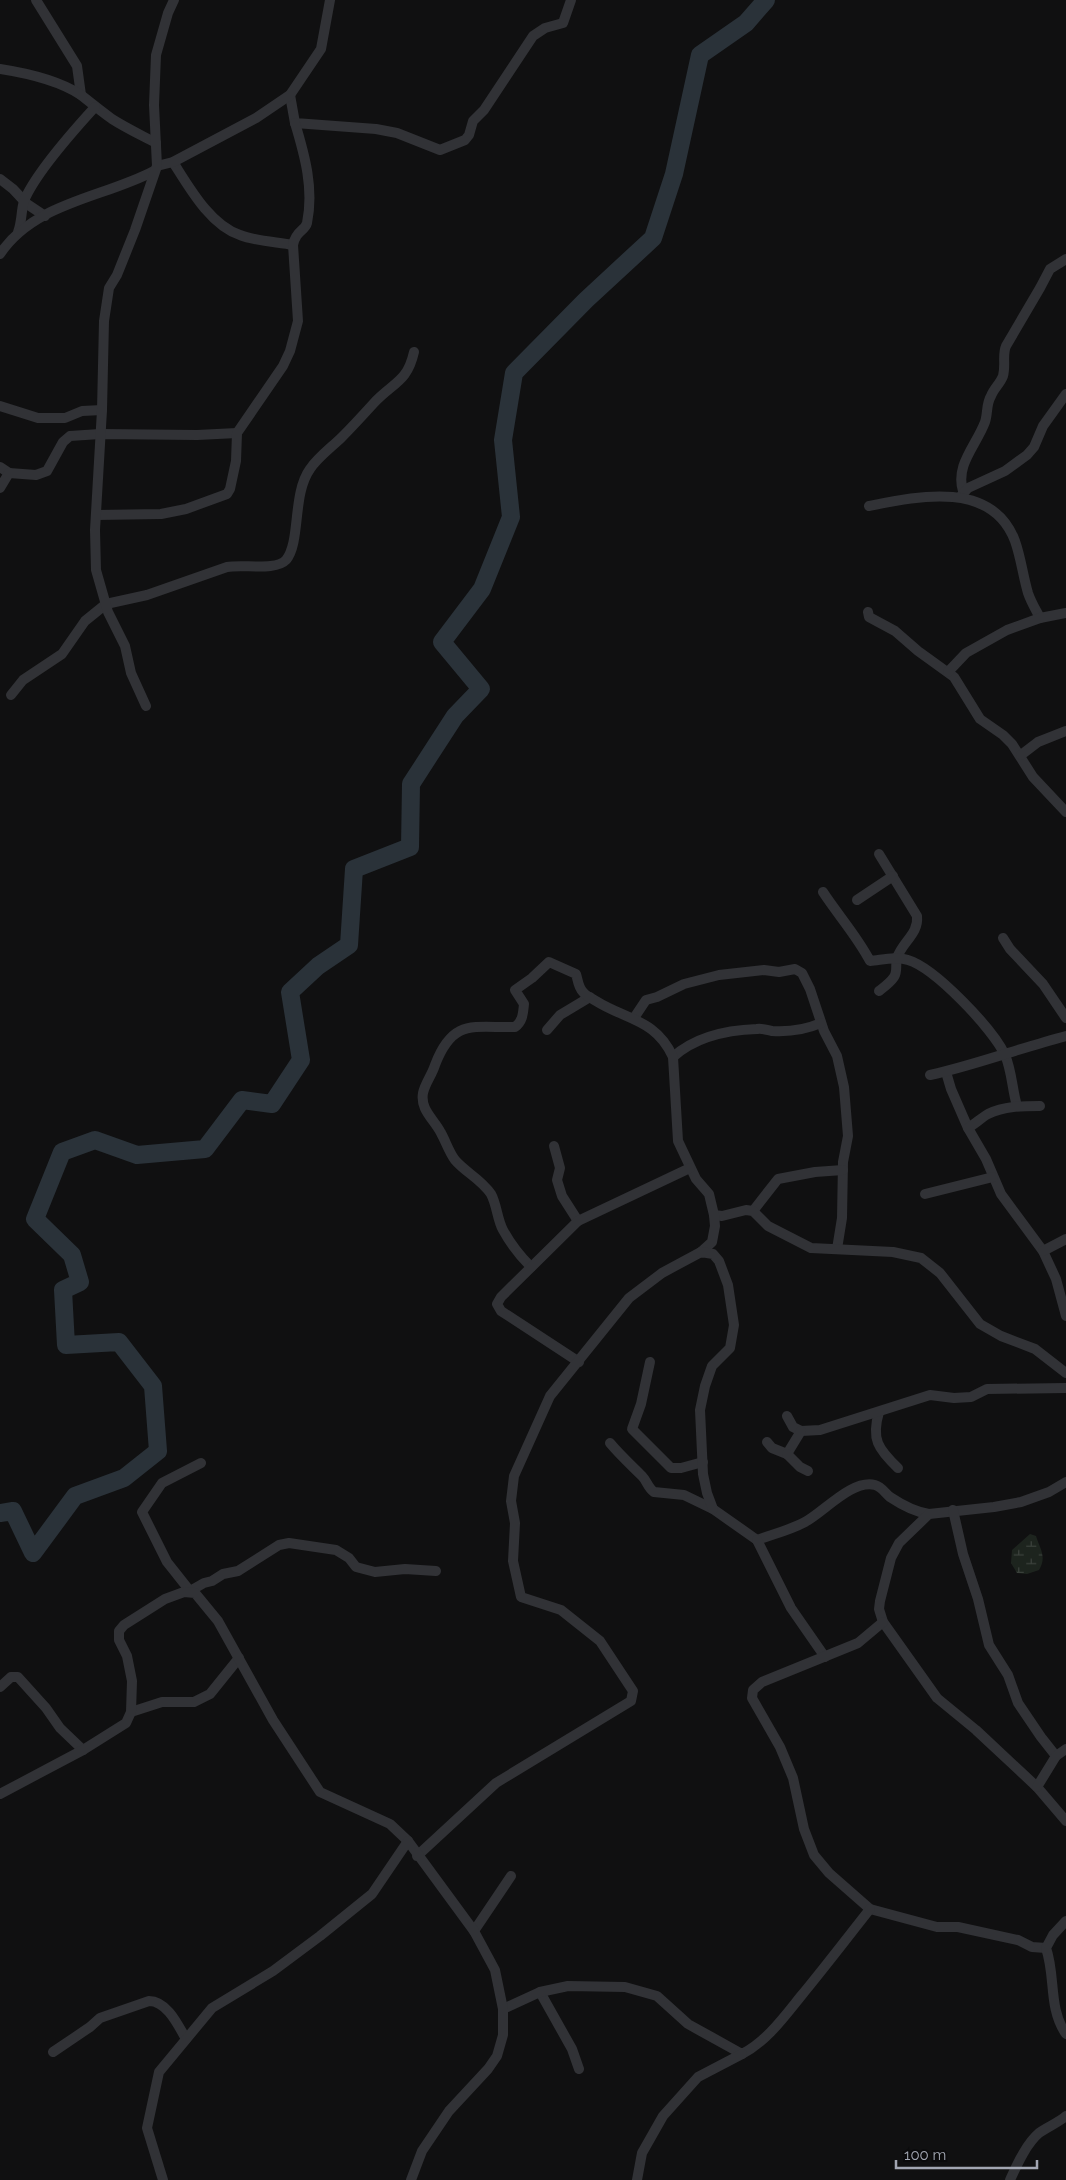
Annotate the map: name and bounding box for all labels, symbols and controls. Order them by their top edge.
scale bar [896,2138,1037,2170]
text: 100 m [904,2146,946,2164]

